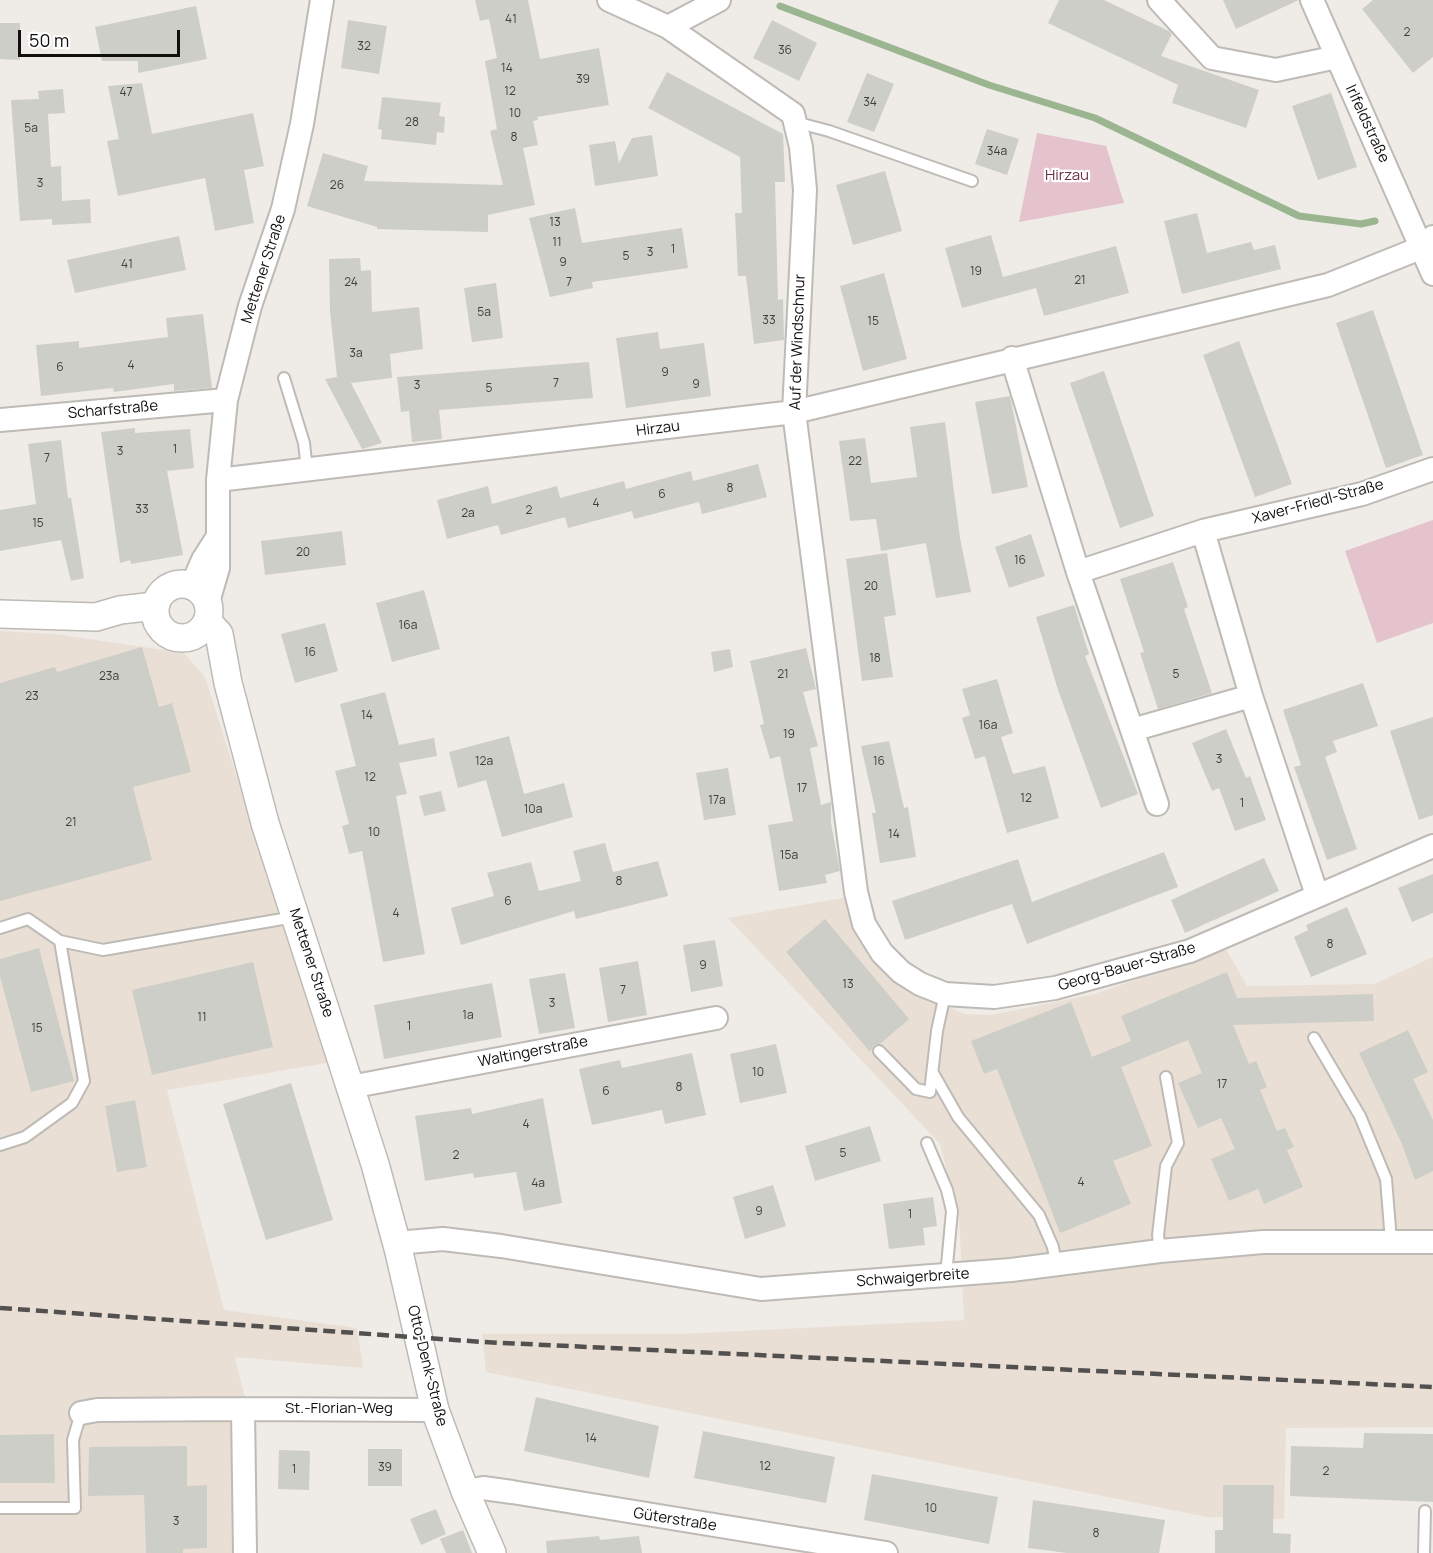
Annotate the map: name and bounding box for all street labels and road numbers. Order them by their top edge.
street label: Irlfeldstraße [1341,82,1393,166]
street label: Mettener Straße [238,212,290,326]
street label: Auf der Windschnur [787,274,809,410]
street label: Scharfstraße [67,397,159,423]
street label: Hirzau [635,417,681,441]
street label: Xaver-Friedl-Straße [1250,476,1386,528]
street label: Mettener Straße [285,906,337,1020]
street label: Georg-Bauer-Straße [1056,939,1198,995]
street label: Waltingerstraße [477,1033,589,1071]
street label: Schwaigerbreite [856,1265,970,1291]
street label: Otto-Denk-Straße [403,1303,451,1429]
street label: St.-Florian-Weg [285,1400,393,1418]
street label: Güterstraße [632,1505,718,1535]

